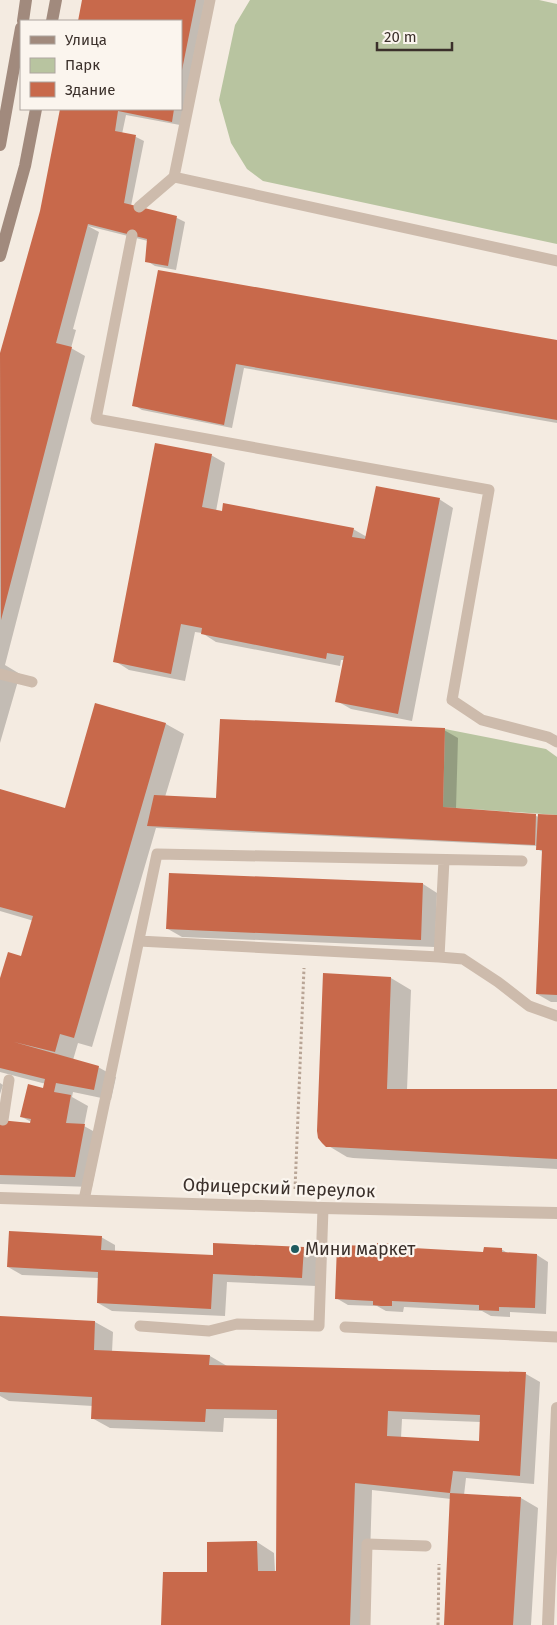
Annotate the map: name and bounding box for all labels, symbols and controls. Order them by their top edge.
legend [20,20,182,110]
scale bar [377,20,452,52]
text: 20 m [384,28,417,46]
text: Улица [65,31,107,49]
text: Парк [65,56,100,74]
text: Здание [65,81,115,99]
street label: Офицерский переулок [182,1174,376,1202]
place label: Мини маркет [305,1238,416,1260]
marker: Мини маркет [289,1243,301,1255]

